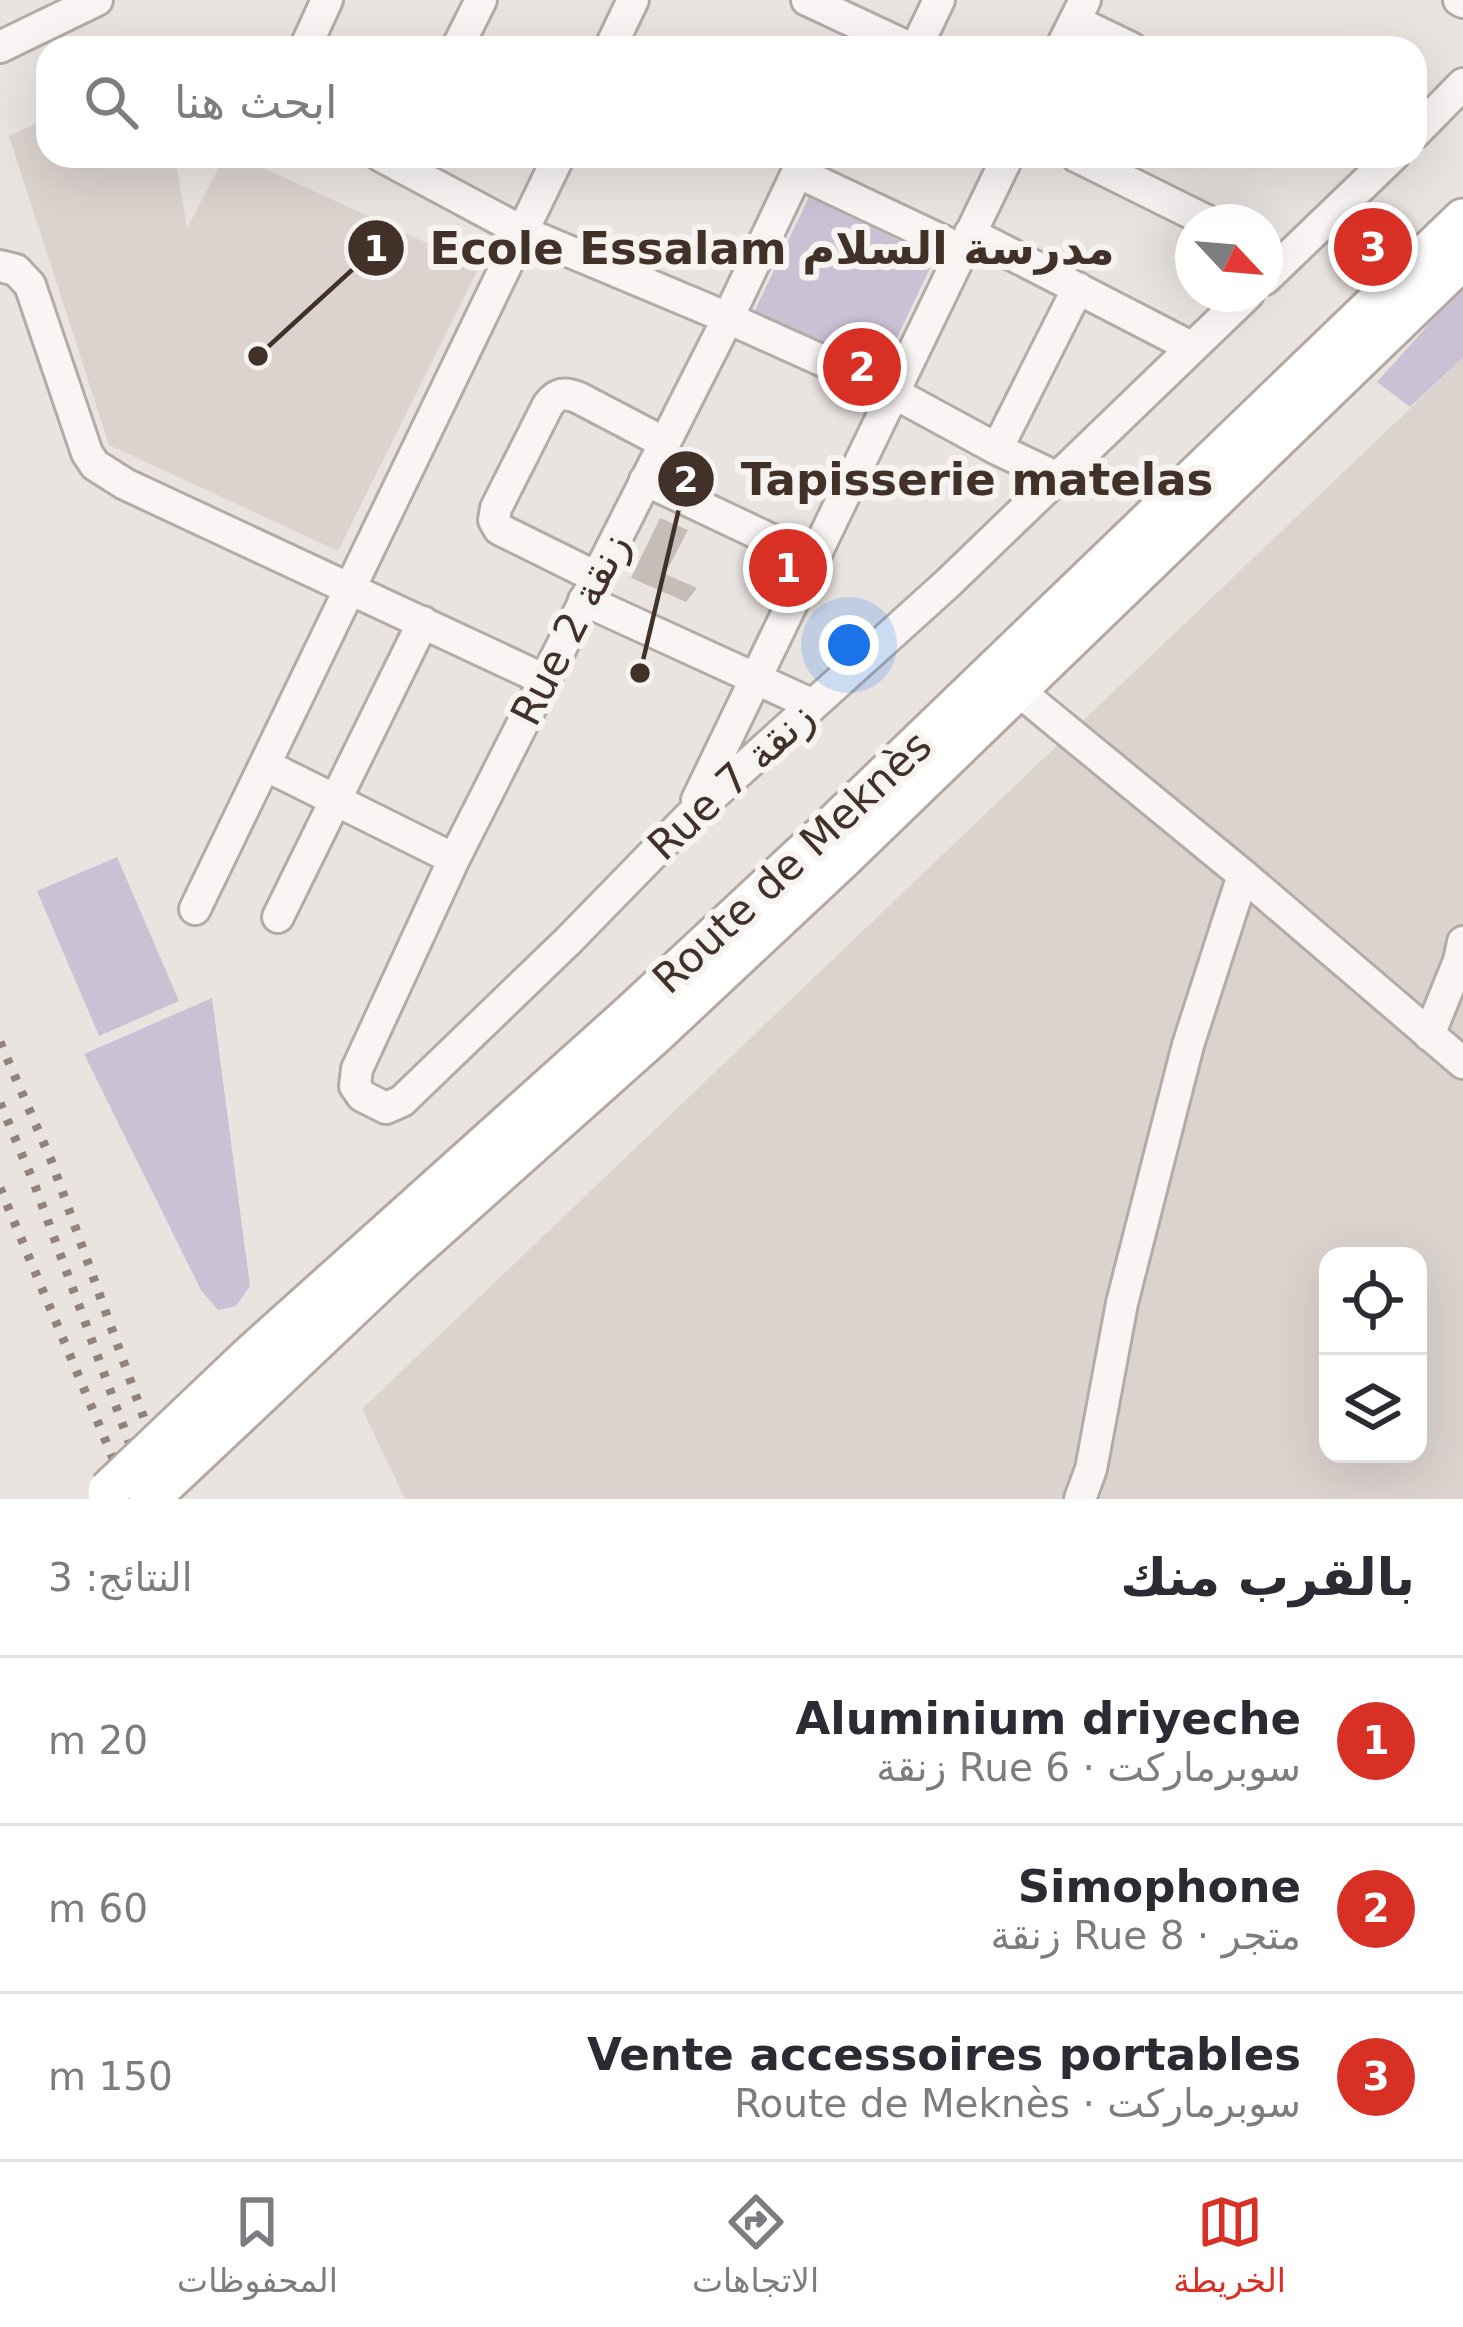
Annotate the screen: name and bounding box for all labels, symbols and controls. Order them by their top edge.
search box [36,36,1427,168]
icon: search [78,69,144,135]
text: ابحث هنا [174,76,338,129]
pin: 3 [1334,202,1412,292]
north arrow [1175,204,1283,312]
callout: Ecole Essalam مدرسة السلام [346,208,1139,289]
text: Ecole Essalam مدرسة السلام [429,222,1115,275]
text: 1 [363,228,389,269]
pin: 2 [823,322,901,412]
callout: Tapisserie matelas [656,439,1237,520]
text: Tapisserie matelas [741,453,1213,506]
text: 2 [673,459,699,500]
pin: 1 [749,523,827,613]
street label: Rue 2 زنقة [501,525,639,733]
your location [819,615,879,675]
street label: Rue 7 زنقة [638,692,824,870]
street label: Route de Meknès [643,721,941,1003]
map controls [1319,1247,1427,1463]
button: locate [1319,1247,1427,1355]
button: layers [1319,1355,1427,1463]
text: بالقرب منك [1120,1548,1415,1607]
text: النتائج: 3 [48,1555,193,1600]
text: Aluminium driyeche [795,1692,1301,1745]
text: 20 m [48,1718,148,1763]
text: 1 [1362,1718,1390,1763]
text: سوبرماركت · Rue 6 زنقة [876,1745,1301,1790]
text: Simophone [1018,1860,1301,1913]
text: 60 m [48,1886,148,1931]
text: 2 [1362,1886,1390,1931]
text: متجر · Rue 8 زنقة [990,1913,1301,1958]
text: Vente accessoires portables [587,2028,1301,2081]
text: 150 m [48,2054,173,2099]
text: 3 [1362,2054,1390,2099]
text: سوبرماركت · Route de Meknès [734,2081,1301,2126]
tab: المحفوظات [177,2189,338,2300]
tab: الاتجاهات [692,2189,819,2300]
tab: الخريطة [1173,2189,1286,2300]

